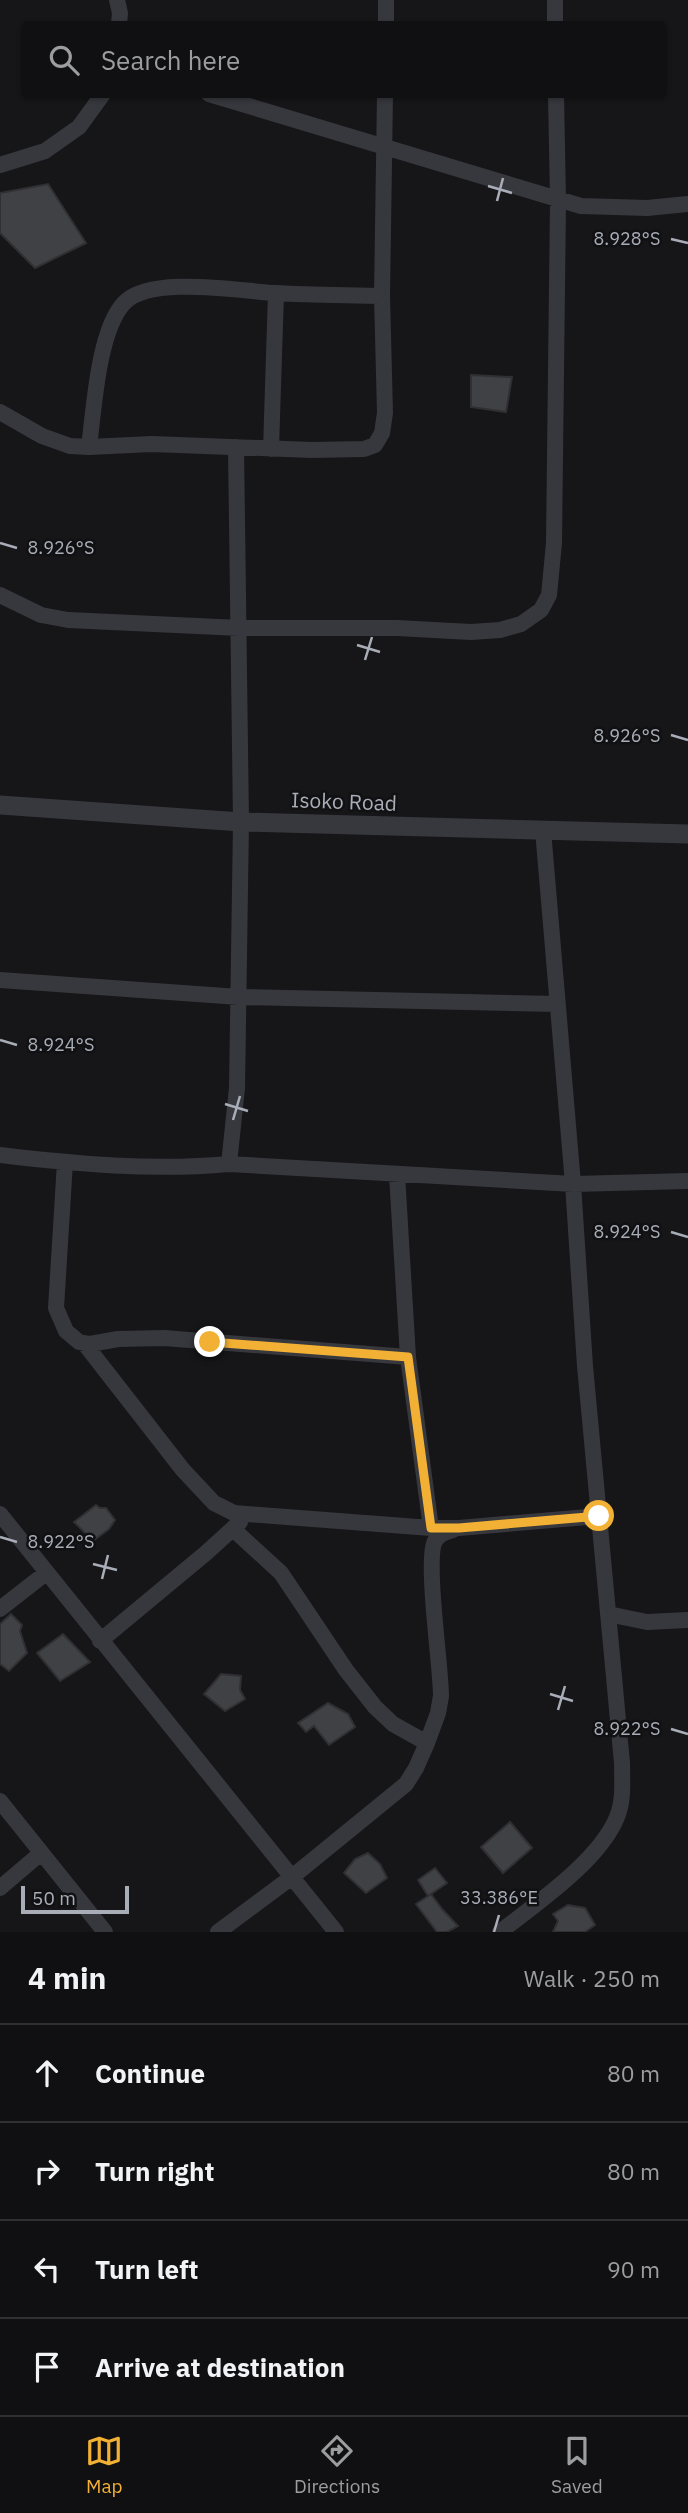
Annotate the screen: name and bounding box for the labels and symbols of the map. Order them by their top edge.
text: 8.928°S [594,227,660,250]
text: 8.926°S [28,536,94,559]
text: 8.926°S [594,724,660,747]
street label: Isoko Road [291,785,398,817]
text: 8.924°S [28,1033,94,1056]
text: 8.924°S [594,1220,660,1243]
route end [194,1326,225,1357]
route start [583,1500,614,1531]
text: 8.922°S [28,1530,94,1553]
text: 8.922°S [594,1717,660,1740]
scale bar [21,1883,130,1915]
text: 33.386°E [460,1886,538,1909]

